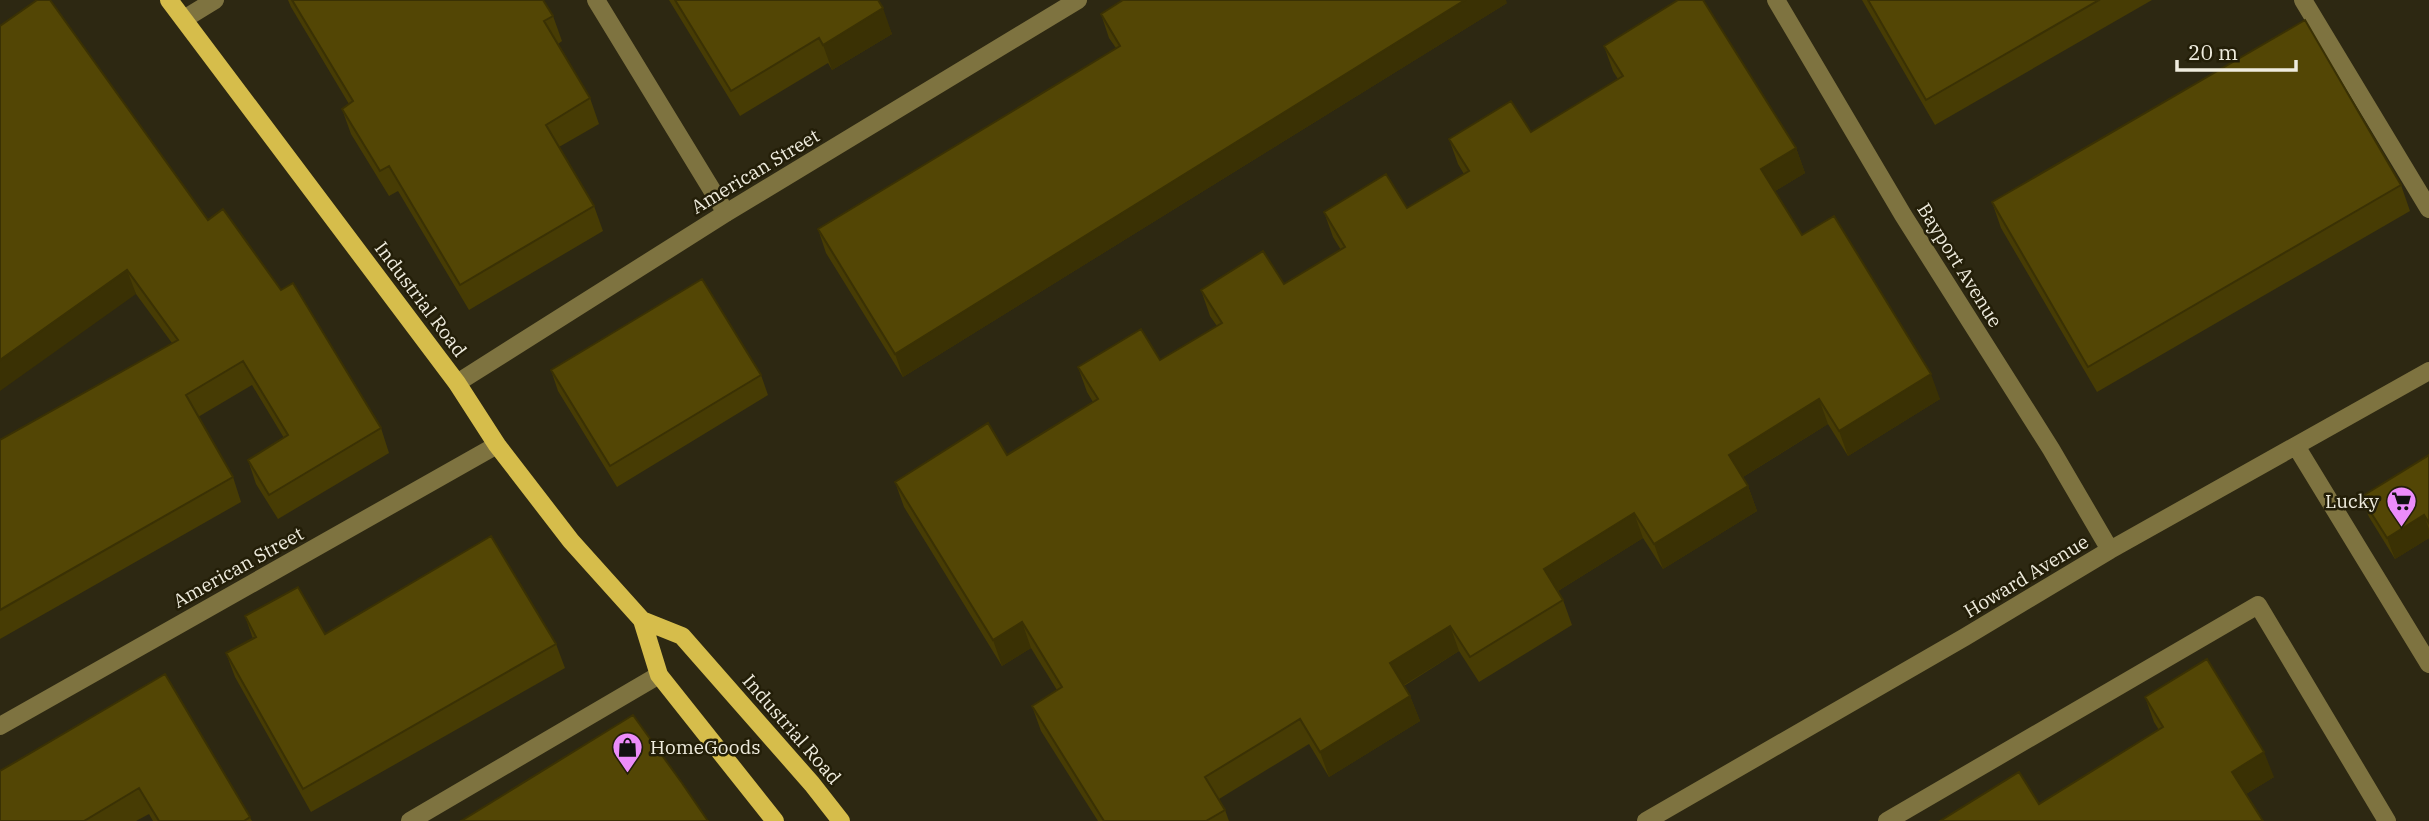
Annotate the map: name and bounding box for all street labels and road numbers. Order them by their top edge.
street label: American Street [686,123,824,219]
street label: Bayport Avenue [1912,198,2008,332]
street label: Industrial Road [370,237,472,361]
street label: American Street [168,521,308,613]
street label: Howard Avenue [1959,529,2093,623]
street label: Industrial Road [738,669,846,789]

